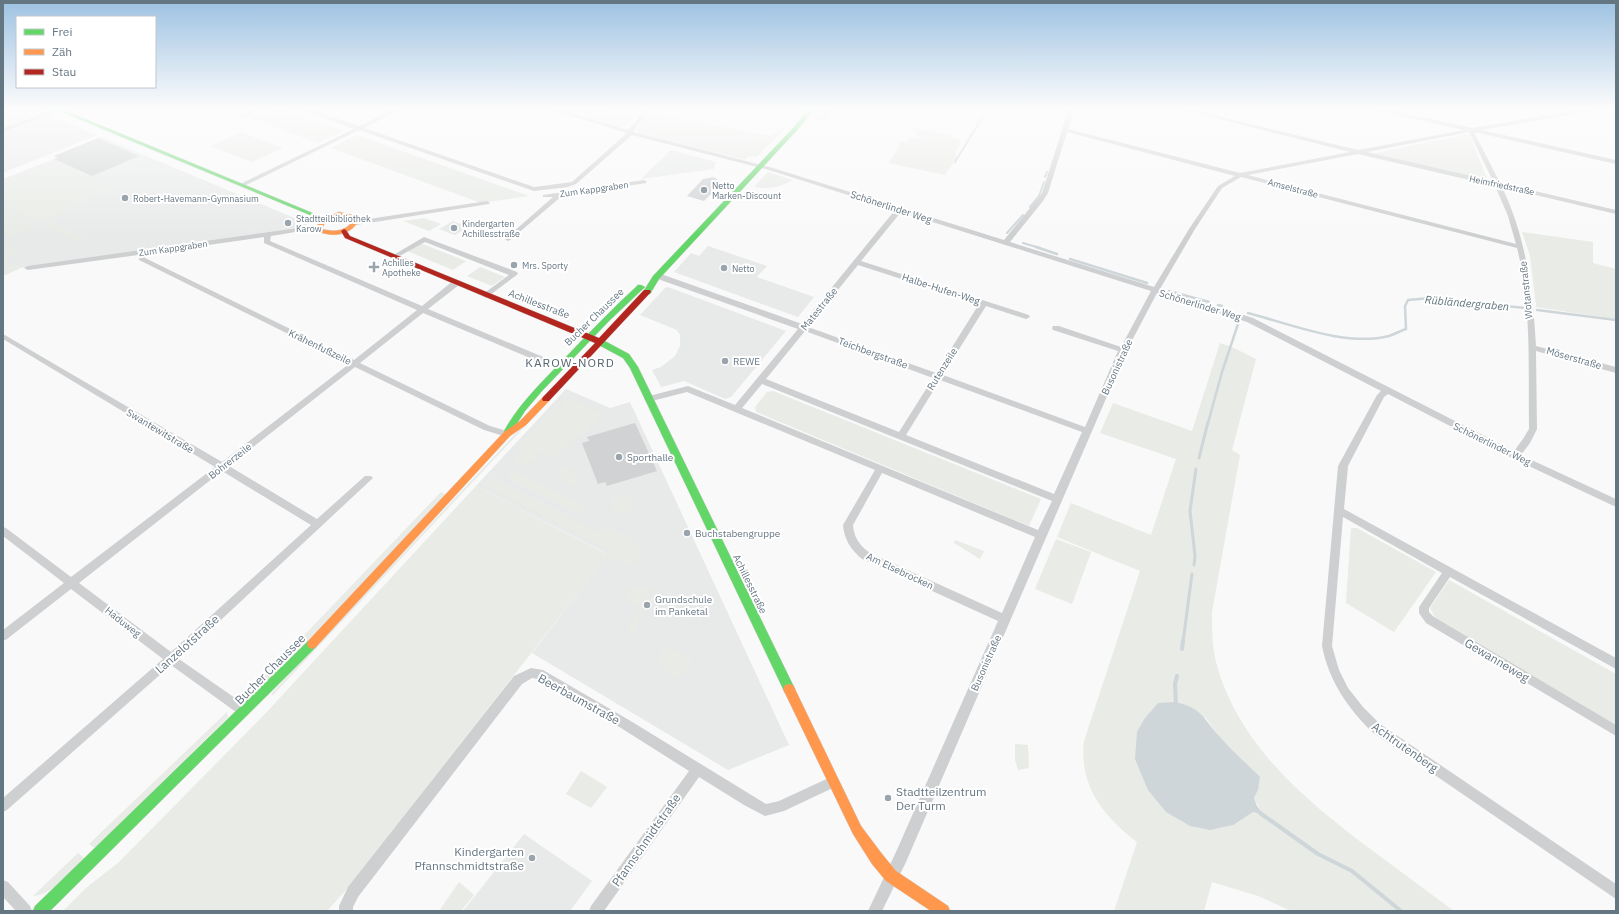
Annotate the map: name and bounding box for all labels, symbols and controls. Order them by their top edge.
legend [16,16,156,88]
text: Frei [52,24,72,39]
text: Zäh [52,44,72,59]
text: Stau [52,64,76,79]
street label: Heimfriedstraße [1468,173,1536,197]
street label: Amselstraße [1267,176,1319,200]
street label: Zum Kappgraben [559,179,629,199]
place label: Netto Marken-Discount [712,180,781,201]
marker: Netto Marken-Discount [699,185,709,195]
street label: Schönerlinder Weg [849,188,934,226]
marker: Robert-Havemann-Gymnasium [120,193,130,203]
place label: Robert-Havemann-Gymnasium [133,193,259,204]
place label: Stadtteilbibliothek Karow [296,213,371,234]
marker: Stadtteilbibliothek Karow [283,218,293,228]
place label: Kindergarten Achillesstraße [462,218,520,239]
marker: Kindergarten Achillesstraße [449,223,459,233]
street label: Zum Kappgraben [138,238,208,258]
place label: Achilles Apotheke [382,257,421,278]
marker: Mrs. Sporty [509,260,519,270]
place label: Mrs. Sporty [522,260,569,271]
street label: Wotanstraße [1516,260,1535,320]
marker: Achilles Apotheke [369,262,379,272]
marker: Netto [719,263,729,273]
place label: Netto [732,263,755,274]
street label: Halbe-Hufen-Weg [900,270,982,308]
street label: Matestraße [798,284,841,333]
street label: Bucher Chaussee [561,285,627,349]
street label: Achillesstraße [507,286,572,322]
street label: Schönerlinder Weg [1158,286,1243,324]
water label: Rübländergraben [1424,292,1510,314]
street label: Krähenfußzeile [287,326,354,368]
street label: Teichbergstraße [837,334,910,372]
street label: Busonistraße [1098,337,1136,397]
street label: Möserstraße [1545,344,1604,372]
street label: Rutenzeile [924,345,960,393]
district label: KAROW-NORD [525,355,615,370]
place label: REWE [733,355,760,368]
marker: REWE [720,356,730,366]
street label: Swantewitstraße [124,406,196,456]
street label: Schönerlinder Weg [1451,420,1534,469]
street label: Bohrerzeile [206,440,255,482]
place label: Sporthalle [627,451,674,464]
marker: Sporthalle [614,452,624,462]
place label: Buchstabengruppe [695,527,781,540]
marker: Buchstabengruppe [682,528,692,538]
street label: Am Elsebrocken [864,550,936,592]
street label: Achillesstraße [730,552,770,616]
place label: Grundschule im Panketal [655,593,713,618]
marker: Grundschule im Panketal [642,600,652,610]
street label: Haduweg [102,604,144,641]
street label: Lanzelotstraße [152,611,222,676]
street label: Bucher Chaussee [232,630,309,707]
street label: Busonistraße [968,632,1004,693]
street label: Gewanneweg [1462,635,1533,685]
street label: Beerbaumstraße [536,670,623,728]
street label: Achtrutenberg [1369,719,1442,776]
place label: Stadtteilzentrum Der Turm [896,784,986,813]
street label: Pfannschmidtstraße [608,790,684,889]
marker: Stadtteilzentrum Der Turm [883,793,893,803]
place label: Kindergarten Pfannschmidtstraße [414,844,524,873]
marker: Kindergarten Pfannschmidtstraße [527,853,537,863]

